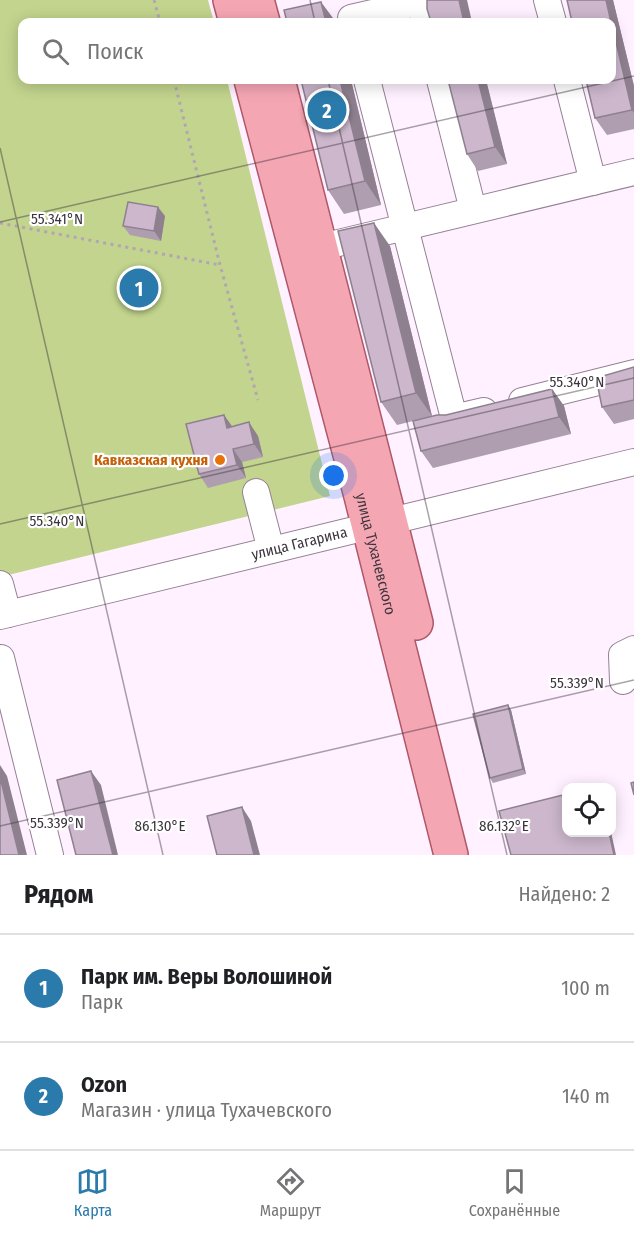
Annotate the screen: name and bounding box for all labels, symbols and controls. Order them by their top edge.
search box [18,18,616,84]
icon: search [39,35,72,68]
text: Поиск [87,38,143,65]
pin: 2 [308,88,346,132]
text: 55.341°N [31,210,83,228]
pin: 1 [120,266,158,310]
text: 55.340°N [550,373,604,391]
place label: Кавказская кухня [94,451,208,469]
marker: Кавказская кухня [213,453,227,467]
your location [319,461,348,490]
street label: улица Тухачевского [352,491,399,617]
text: 55.340°N [30,512,84,530]
street label: улица Гагарина [250,523,349,564]
text: 55.339°N [550,674,604,692]
map controls [562,783,616,837]
button: locate [562,783,616,837]
text: 55.339°N [30,814,84,832]
text: 86.130°E [134,817,186,835]
text: 86.132°E [479,817,529,835]
text: Рядом [24,879,93,910]
text: Найдено: 2 [518,882,610,906]
text: Парк им. Веры Волошиной [81,963,332,990]
text: 1 [39,976,48,1000]
text: 100 m [561,976,610,1000]
text: Парк [81,990,123,1014]
text: Ozon [81,1071,127,1098]
text: 2 [39,1084,48,1108]
text: 140 m [562,1084,610,1108]
text: Магазин · улица Тухачевского [81,1098,332,1122]
tab: Карта [74,1165,112,1220]
tab: Маршрут [260,1165,321,1220]
tab: Сохранённые [469,1165,560,1220]

